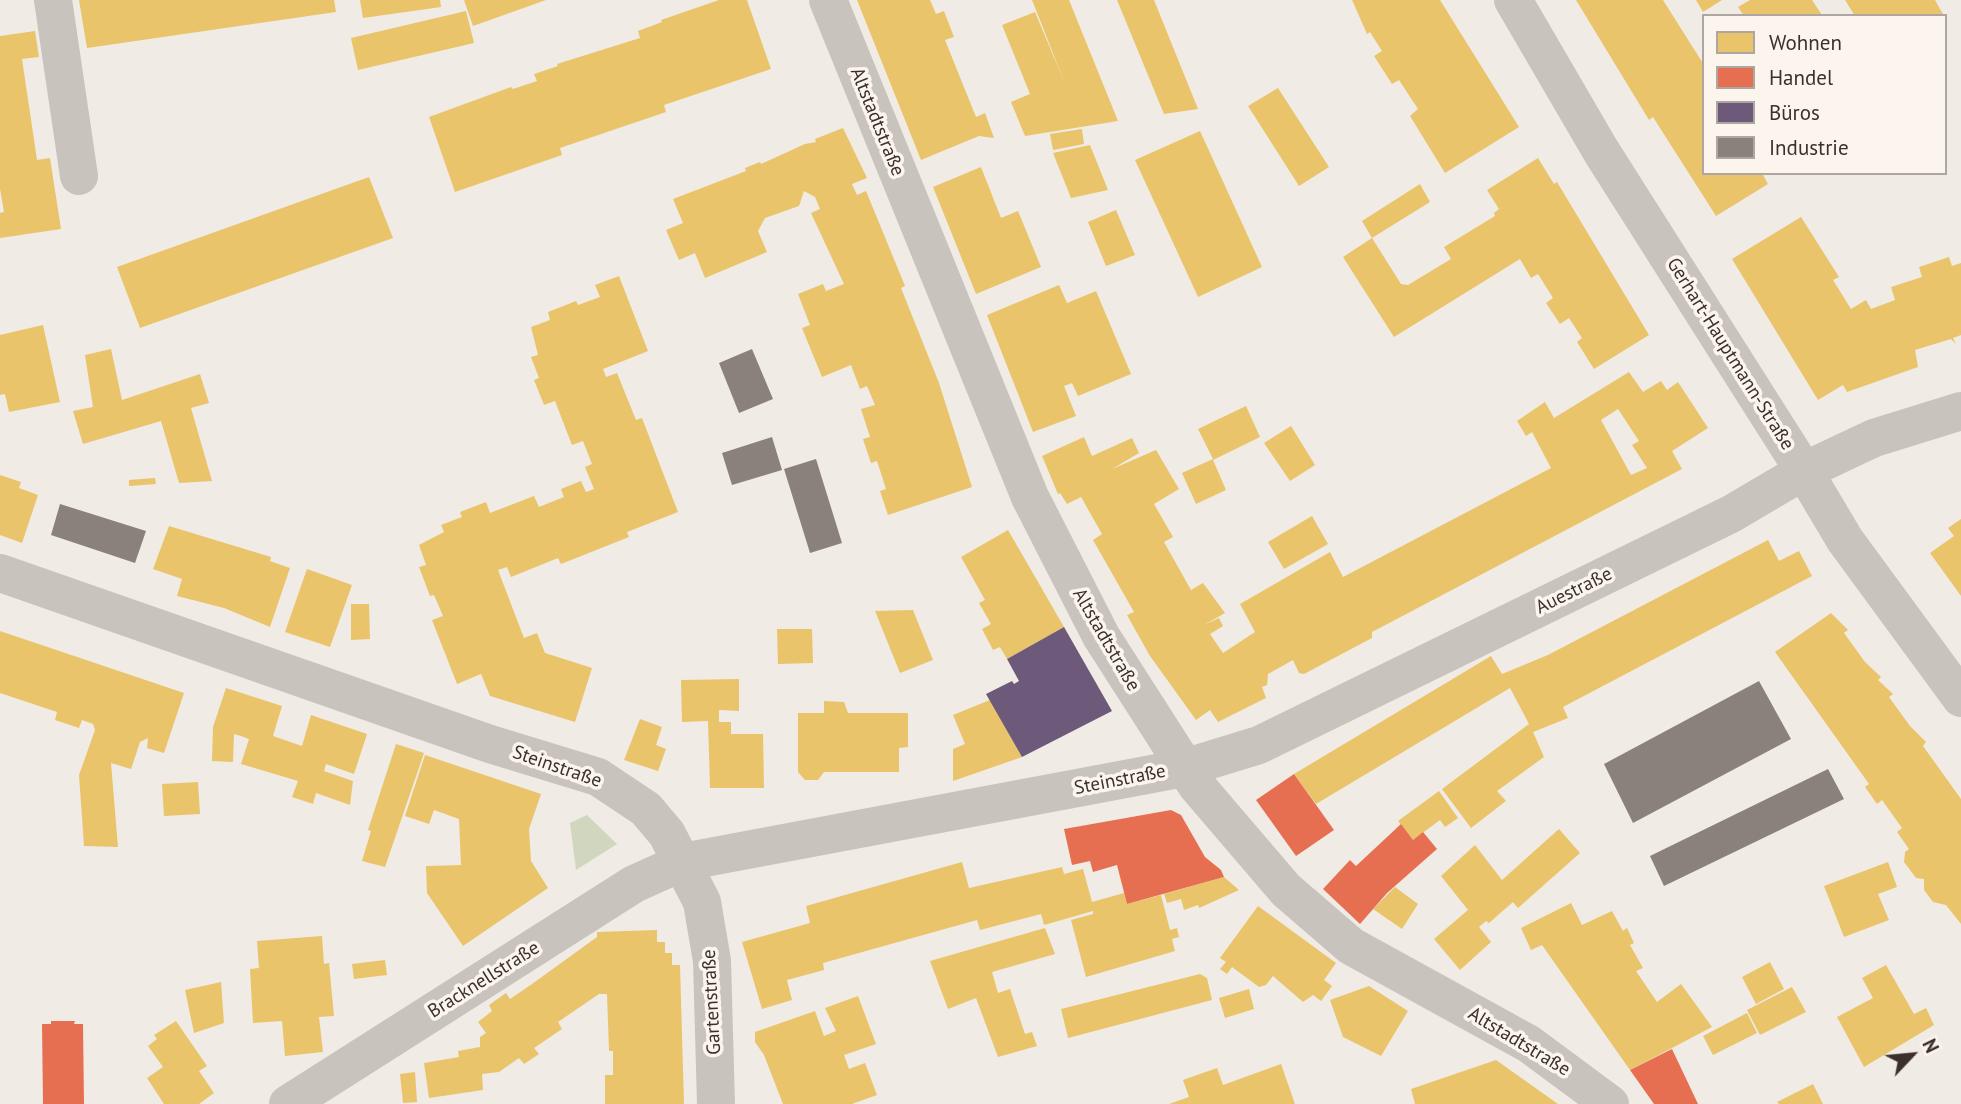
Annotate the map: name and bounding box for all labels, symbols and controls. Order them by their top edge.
legend [1702,14,1947,175]
text: Wohnen [1769,29,1842,56]
street label: Altstadtstraße [845,64,909,180]
text: Handel [1769,64,1833,91]
text: Büros [1769,99,1820,126]
text: Industrie [1769,134,1849,161]
street label: Gerhart-Hauptmann-Straße [1661,254,1799,454]
street label: Auestraße [1532,563,1616,619]
street label: Altstadtstraße [1067,585,1145,695]
street label: Steinstraße [509,741,605,793]
street label: Steinstraße [1072,760,1168,800]
street label: Bracknellstraße [424,937,544,1023]
street label: Gartenstraße [698,949,726,1055]
street label: Altstadtstraße [1464,1003,1574,1081]
north arrow [1877,1020,1947,1090]
text: N [1917,1035,1944,1057]

